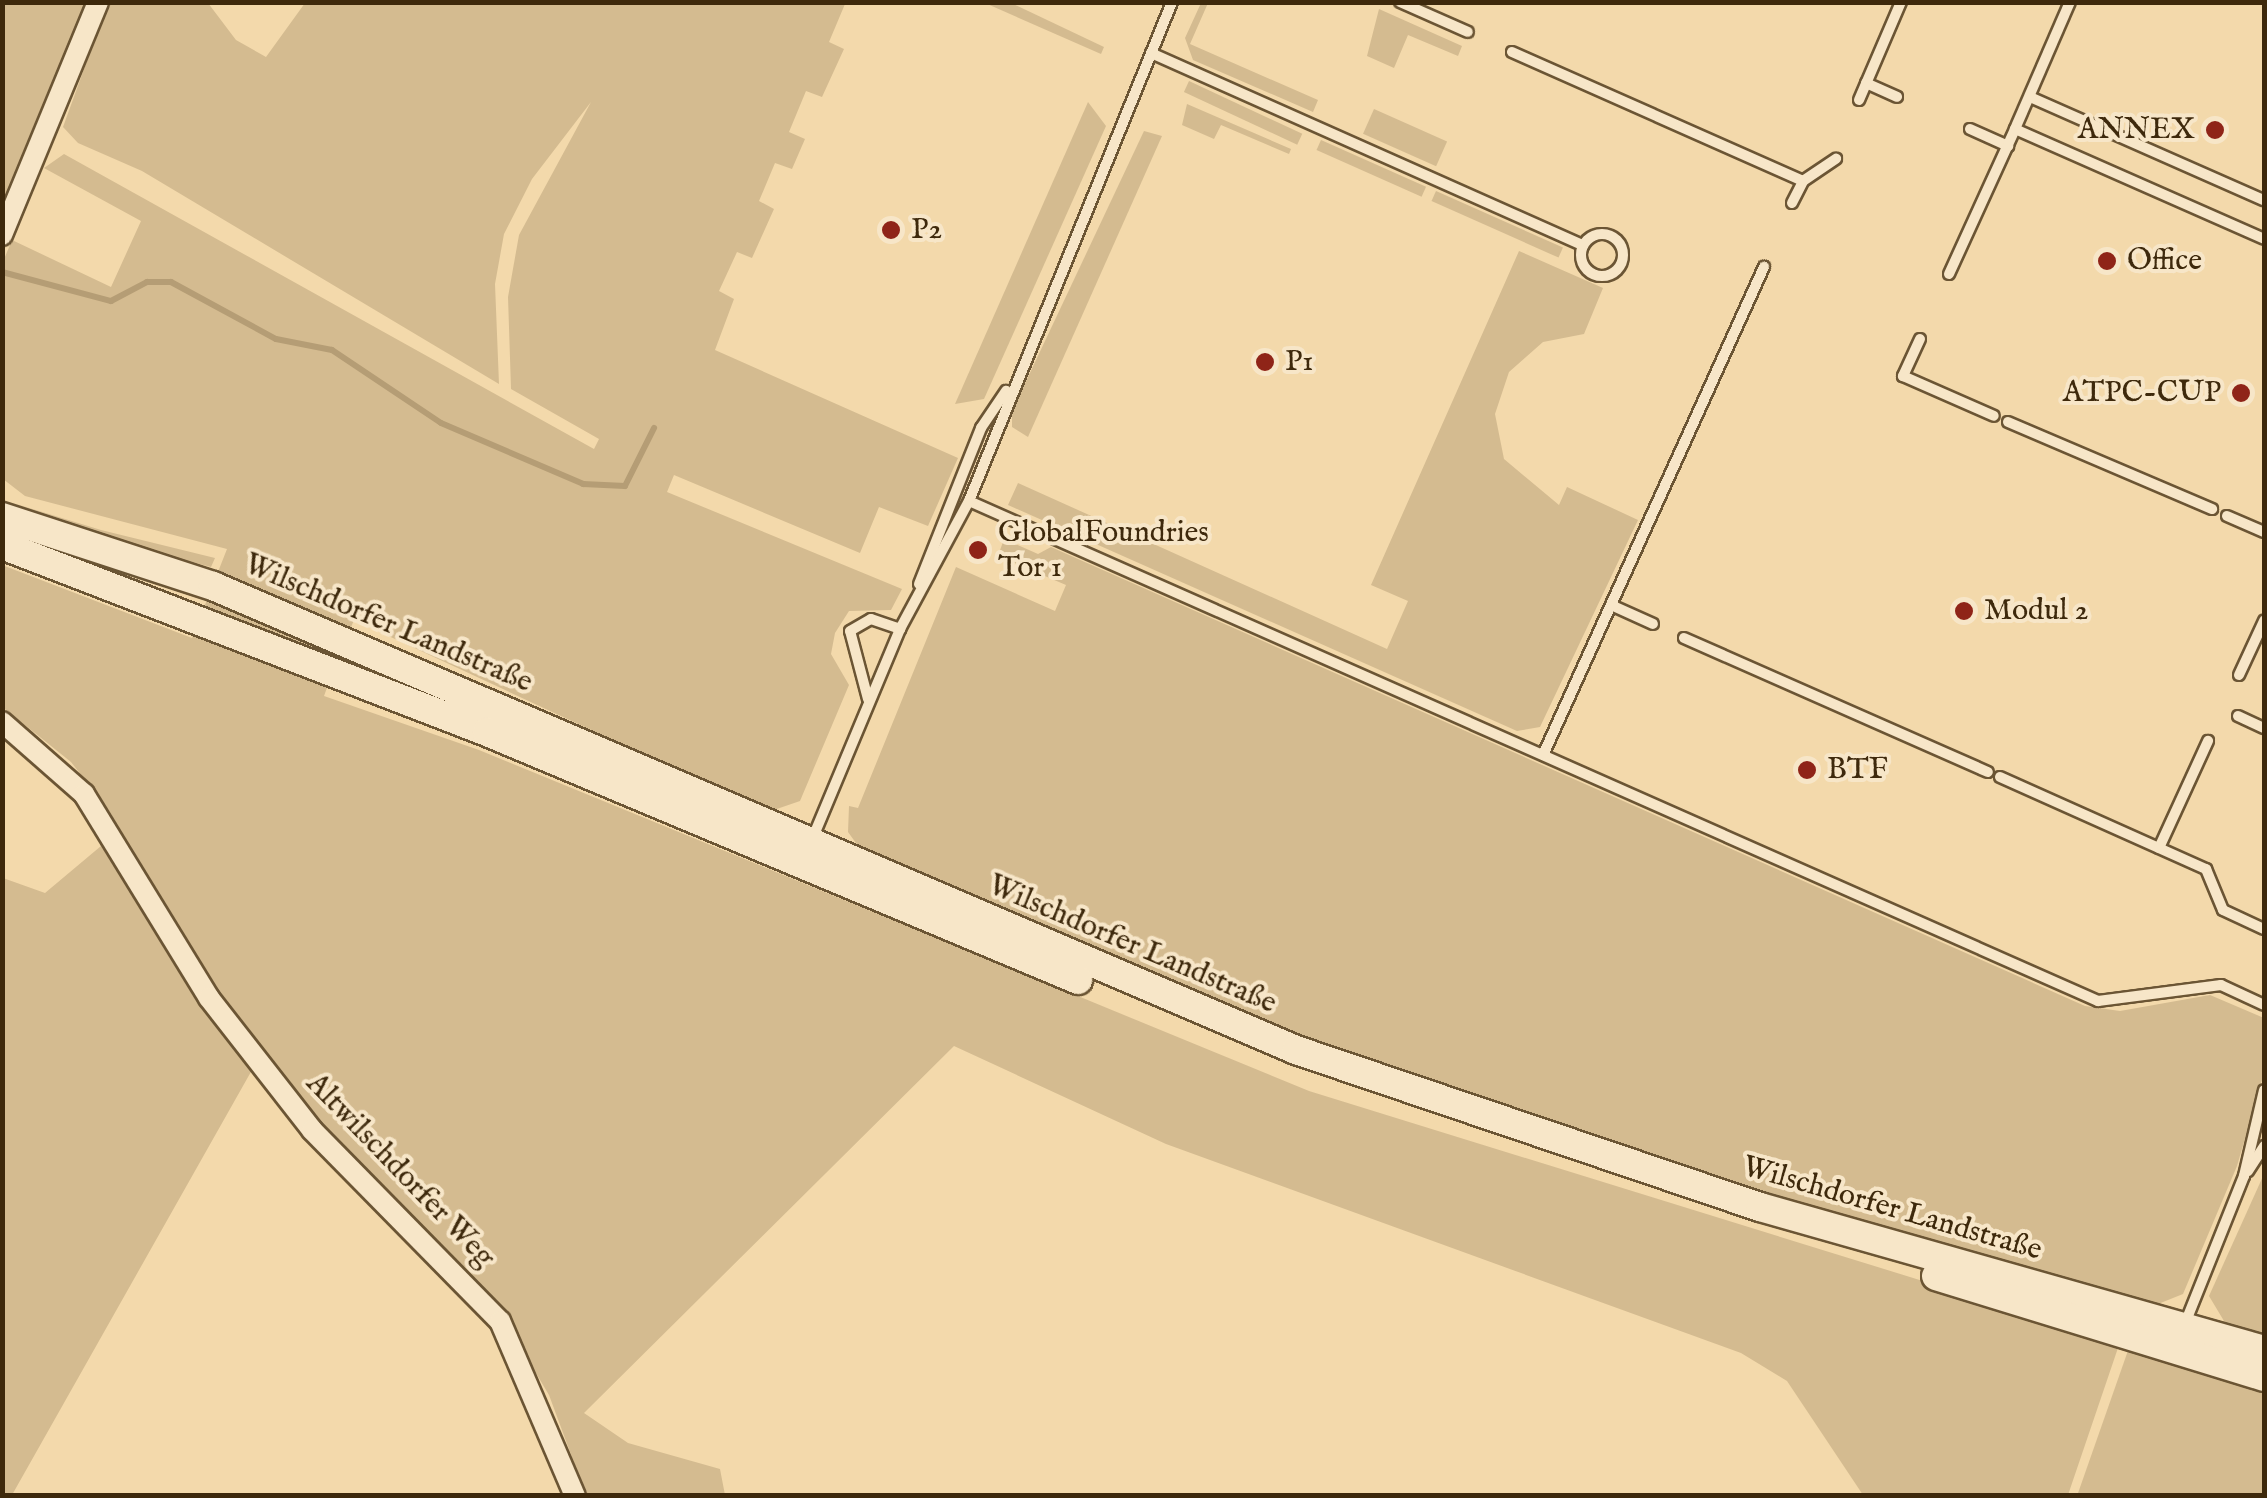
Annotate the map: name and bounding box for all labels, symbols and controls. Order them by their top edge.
place label: ANNEX [2078,112,2195,148]
marker: ANNEX [2204,119,2226,141]
place label: P2 [911,212,942,248]
marker: P2 [880,219,902,241]
place label: Office [2127,243,2202,279]
marker: Office [2096,250,2118,272]
place label: P1 [1285,344,1314,380]
marker: P1 [1254,351,1276,373]
place label: ATPC-CUP [2063,375,2221,411]
marker: ATPC-CUP [2230,382,2252,404]
place label: GlobalFoundries Tor 1 [998,515,1209,586]
marker: GlobalFoundries Tor 1 [967,539,989,561]
street label: Wilschdorfer Landstraße [238,547,538,701]
place label: Modul 2 [1984,593,2088,629]
marker: Modul 2 [1953,600,1975,622]
place label: BTF [1827,752,1888,788]
marker: BTF [1796,759,1818,781]
street label: Wilschdorfer Landstraße [982,868,1282,1022]
street label: Altwilschdorfer Weg [298,1066,502,1276]
street label: Wilschdorfer Landstraße [1738,1149,2046,1269]

